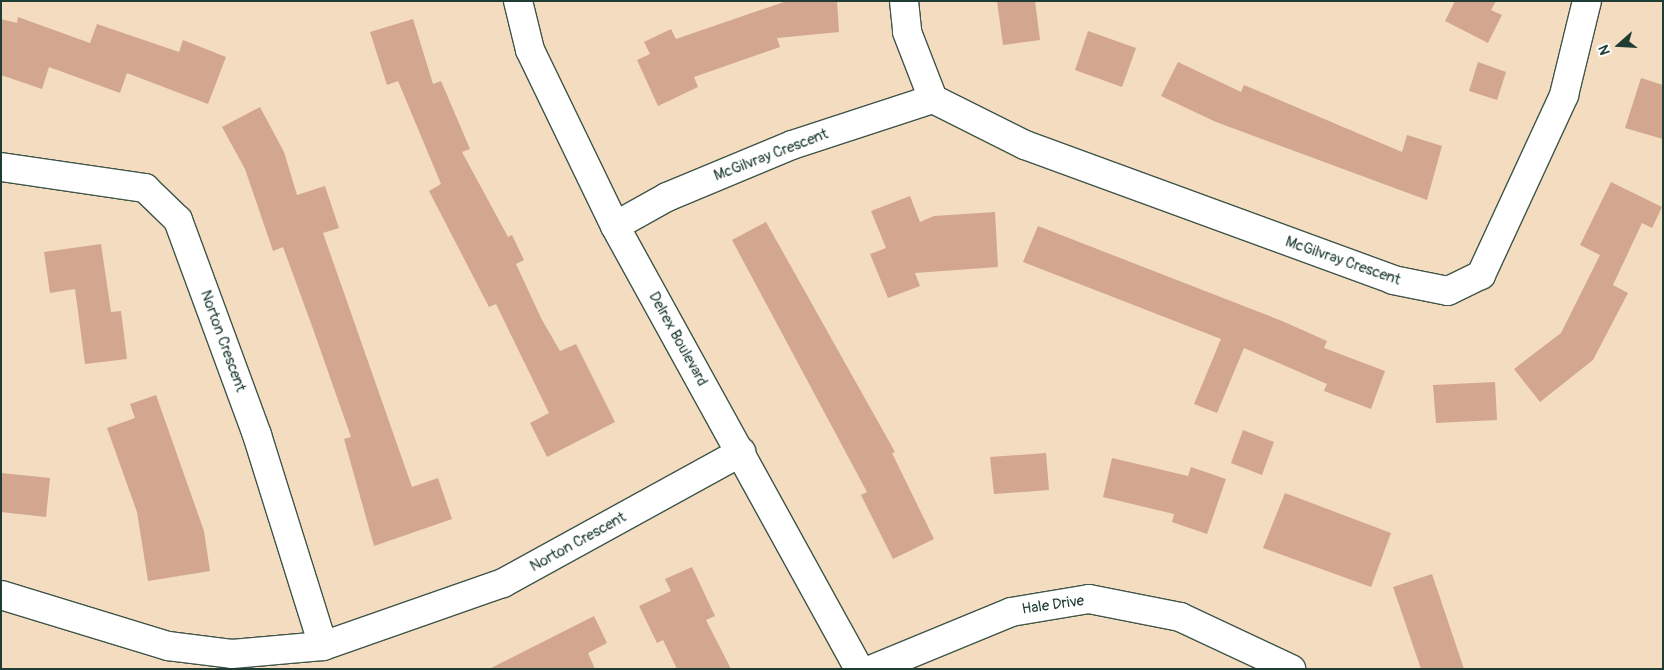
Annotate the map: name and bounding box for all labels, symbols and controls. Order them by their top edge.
north arrow [1594,20,1644,70]
text: N [1595,43,1614,57]
street label: McGilvray Crescent [711,125,831,185]
street label: McGilvray Crescent [1283,233,1403,289]
street label: Norton Crescent [196,288,250,394]
street label: Delrex Boulevard [645,289,711,389]
street label: Norton Crescent [527,508,629,576]
street label: Hale Drive [1021,592,1085,618]

